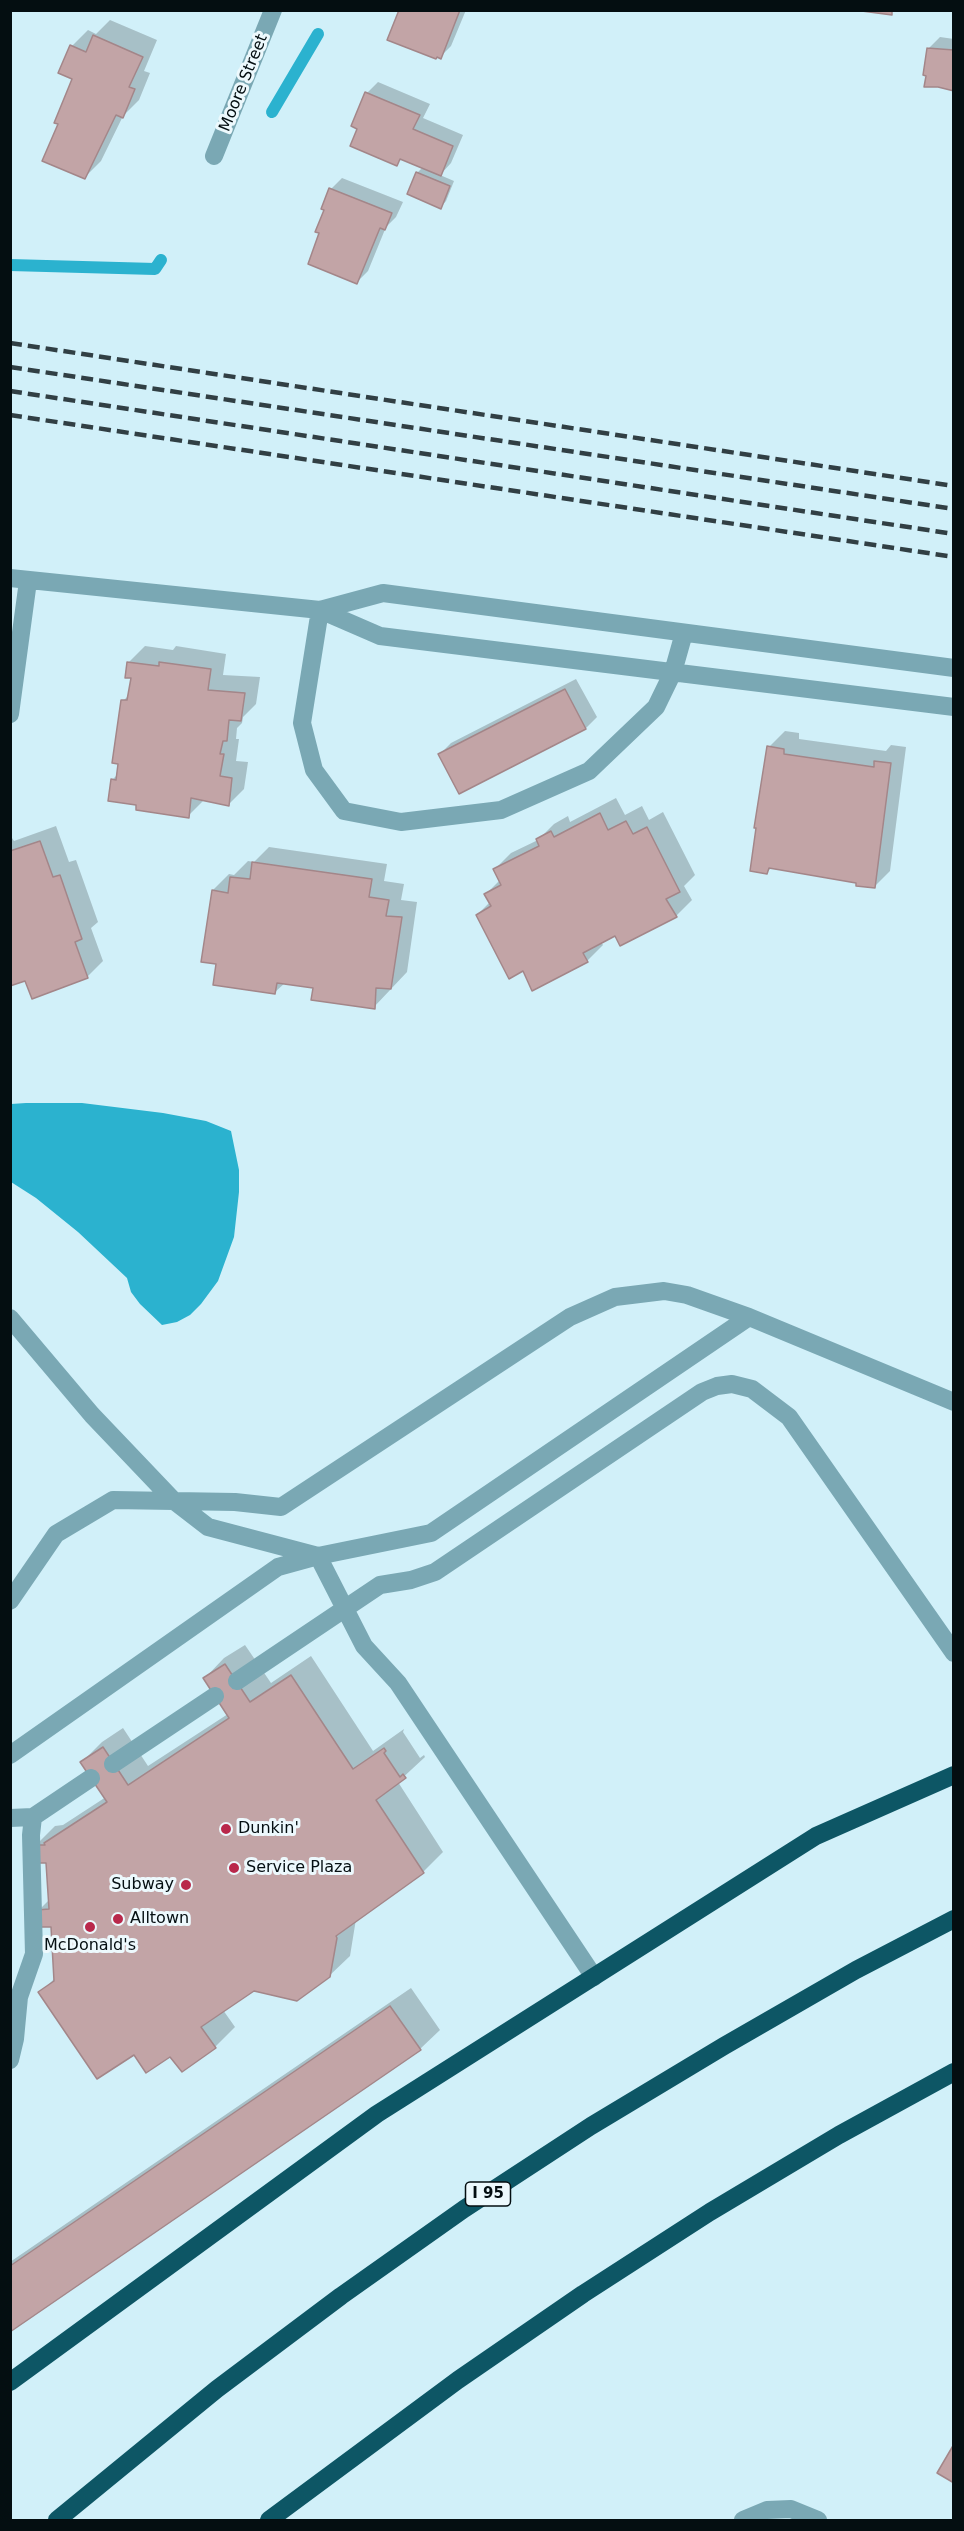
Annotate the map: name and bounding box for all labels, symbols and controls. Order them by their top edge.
street label: Moore Street [216,32,272,134]
place label: Dunkin' [238,1819,299,1839]
marker: Dunkin' [219,1822,233,1836]
place label: Service Plaza [246,1858,352,1878]
marker: Service Plaza [227,1861,241,1875]
place label: Subway [111,1875,174,1895]
marker: Subway [179,1878,193,1892]
place label: Alltown [130,1909,189,1929]
marker: Alltown [111,1912,125,1926]
marker: McDonald's [83,1920,97,1934]
place label: McDonald's [44,1936,136,1956]
road number: I 95 [466,2182,510,2206]

